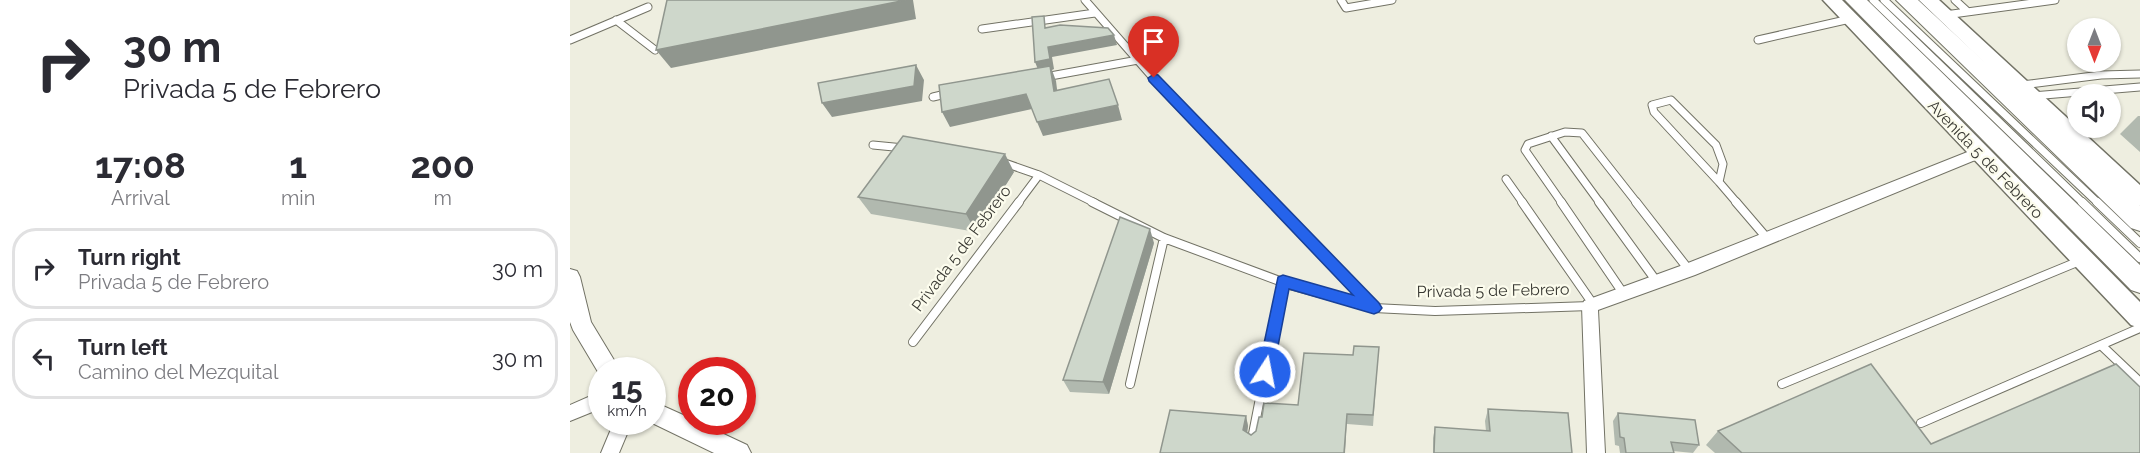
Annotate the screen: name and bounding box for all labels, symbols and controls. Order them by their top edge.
pin [1128,16,1179,78]
north arrow [2067,18,2121,72]
map controls [2067,18,2121,138]
text: 30 m [123,23,221,72]
icon: right [24,24,102,102]
icon: arrive [1137,25,1170,58]
text: Privada 5 de Febrero [123,73,381,104]
button: sound [2067,84,2121,138]
street label: Avenida 5 de Febrero [1924,96,2047,223]
text: 17:08 [95,144,186,186]
text: 1 [289,144,307,186]
text: 200 [410,144,475,186]
street label: Privada 5 de Febrero [908,182,1015,315]
text: Arrival [111,186,170,210]
text: min [281,186,315,210]
text: m [433,186,452,210]
text: Turn right [78,244,181,270]
icon: right [27,252,60,285]
text: 30 m [492,256,543,282]
text: Privada 5 de Febrero [78,270,269,294]
street label: Privada 5 de Febrero [1416,280,1570,301]
text: Turn left [78,334,168,360]
position arrow [1233,340,1297,404]
icon: left [27,342,60,375]
text: 30 m [492,346,543,372]
speed limit sign: 20 [678,357,756,435]
text: Camino del Mezquital [78,360,278,384]
text: 15 [611,371,643,406]
text: km/h [607,402,647,420]

